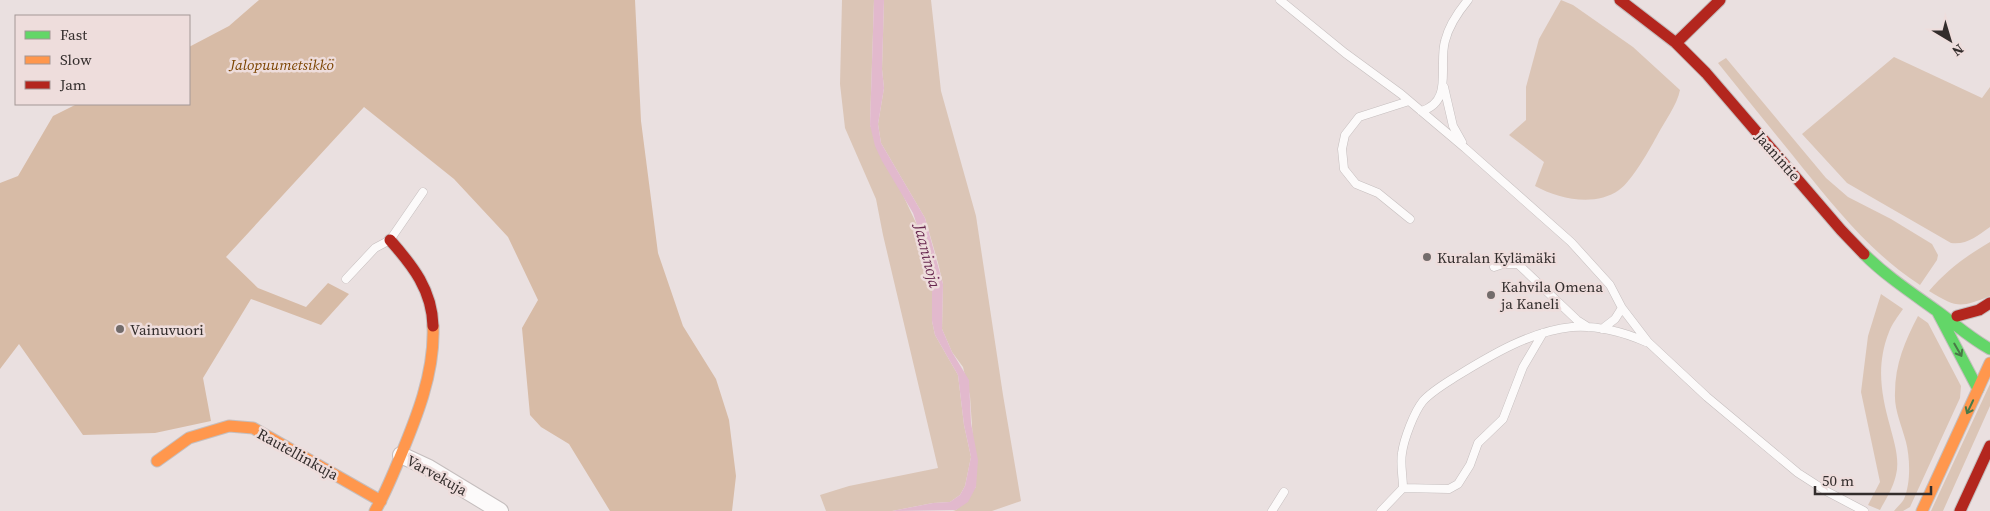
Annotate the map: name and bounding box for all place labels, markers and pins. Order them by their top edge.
place label: Kuralan Kylämäki [1437,247,1556,268]
marker: Kuralan Kylämäki [1421,251,1433,263]
place label: Kahvila Omena ja Kaneli [1499,276,1603,314]
marker: Kahvila Omena ja Kaneli [1485,289,1497,301]
place label: Vainuvuori [130,319,204,340]
marker: Vainuvuori [114,323,126,335]

